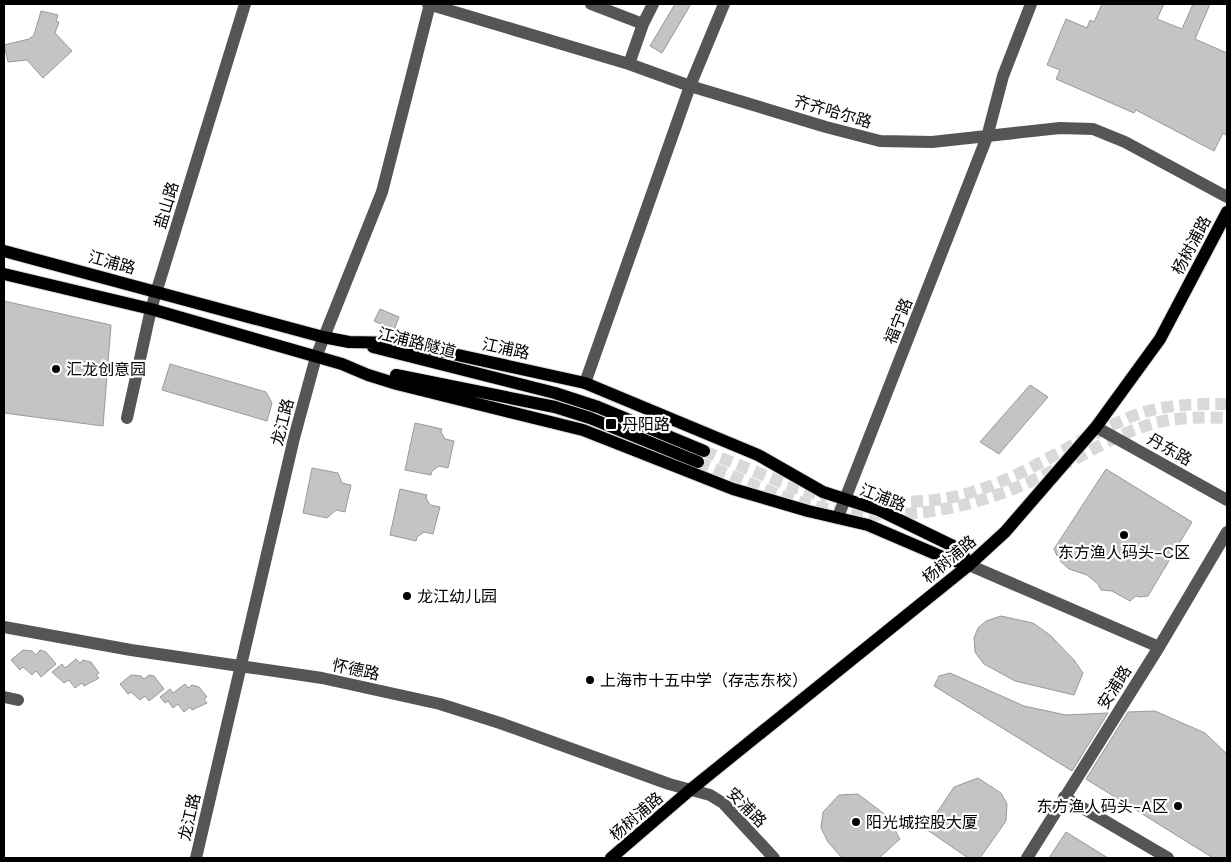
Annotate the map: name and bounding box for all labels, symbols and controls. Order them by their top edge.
street label: 齐齐哈尔路 [792,90,874,133]
street label: 盐山路 [149,179,184,231]
street label: 杨树浦路 [1167,212,1216,278]
street label: 江浦路 [86,246,138,279]
street label: 福宁路 [880,295,917,347]
street label: 江浦路隧道 [376,323,458,362]
street label: 江浦路 [480,333,532,364]
place label: 汇龙创意园 [66,359,146,380]
marker: 汇龙创意园 [50,363,62,375]
street label: 龙江路 [266,396,298,448]
place label: 丹阳路 [622,414,670,435]
marker: 丹阳路 [604,417,618,431]
street label: 丹东路 [1144,429,1196,470]
street label: 江浦路 [857,479,909,516]
marker: 东方渔人码头-C区 [1118,529,1130,541]
street label: 杨树浦路 [918,531,981,588]
place label: 东方渔人码头-C区 [1058,542,1190,563]
place label: 龙江幼儿园 [417,586,497,607]
marker: 龙江幼儿园 [401,590,413,602]
street label: 怀德路 [330,654,382,685]
street label: 安浦路 [1093,661,1136,713]
place label: 上海市十五中学（存志东校） [600,670,808,691]
marker: 上海市十五中学（存志东校） [584,674,596,686]
street label: 安浦路 [722,783,771,832]
street label: 杨树浦路 [605,787,667,845]
street label: 龙江路 [174,791,205,843]
place label: 东方渔人码头-A区 [1037,796,1168,817]
marker: 东方渔人码头-A区 [1172,800,1184,812]
place label: 阳光城控股大厦 [866,812,978,833]
marker: 阳光城控股大厦 [850,816,862,828]

